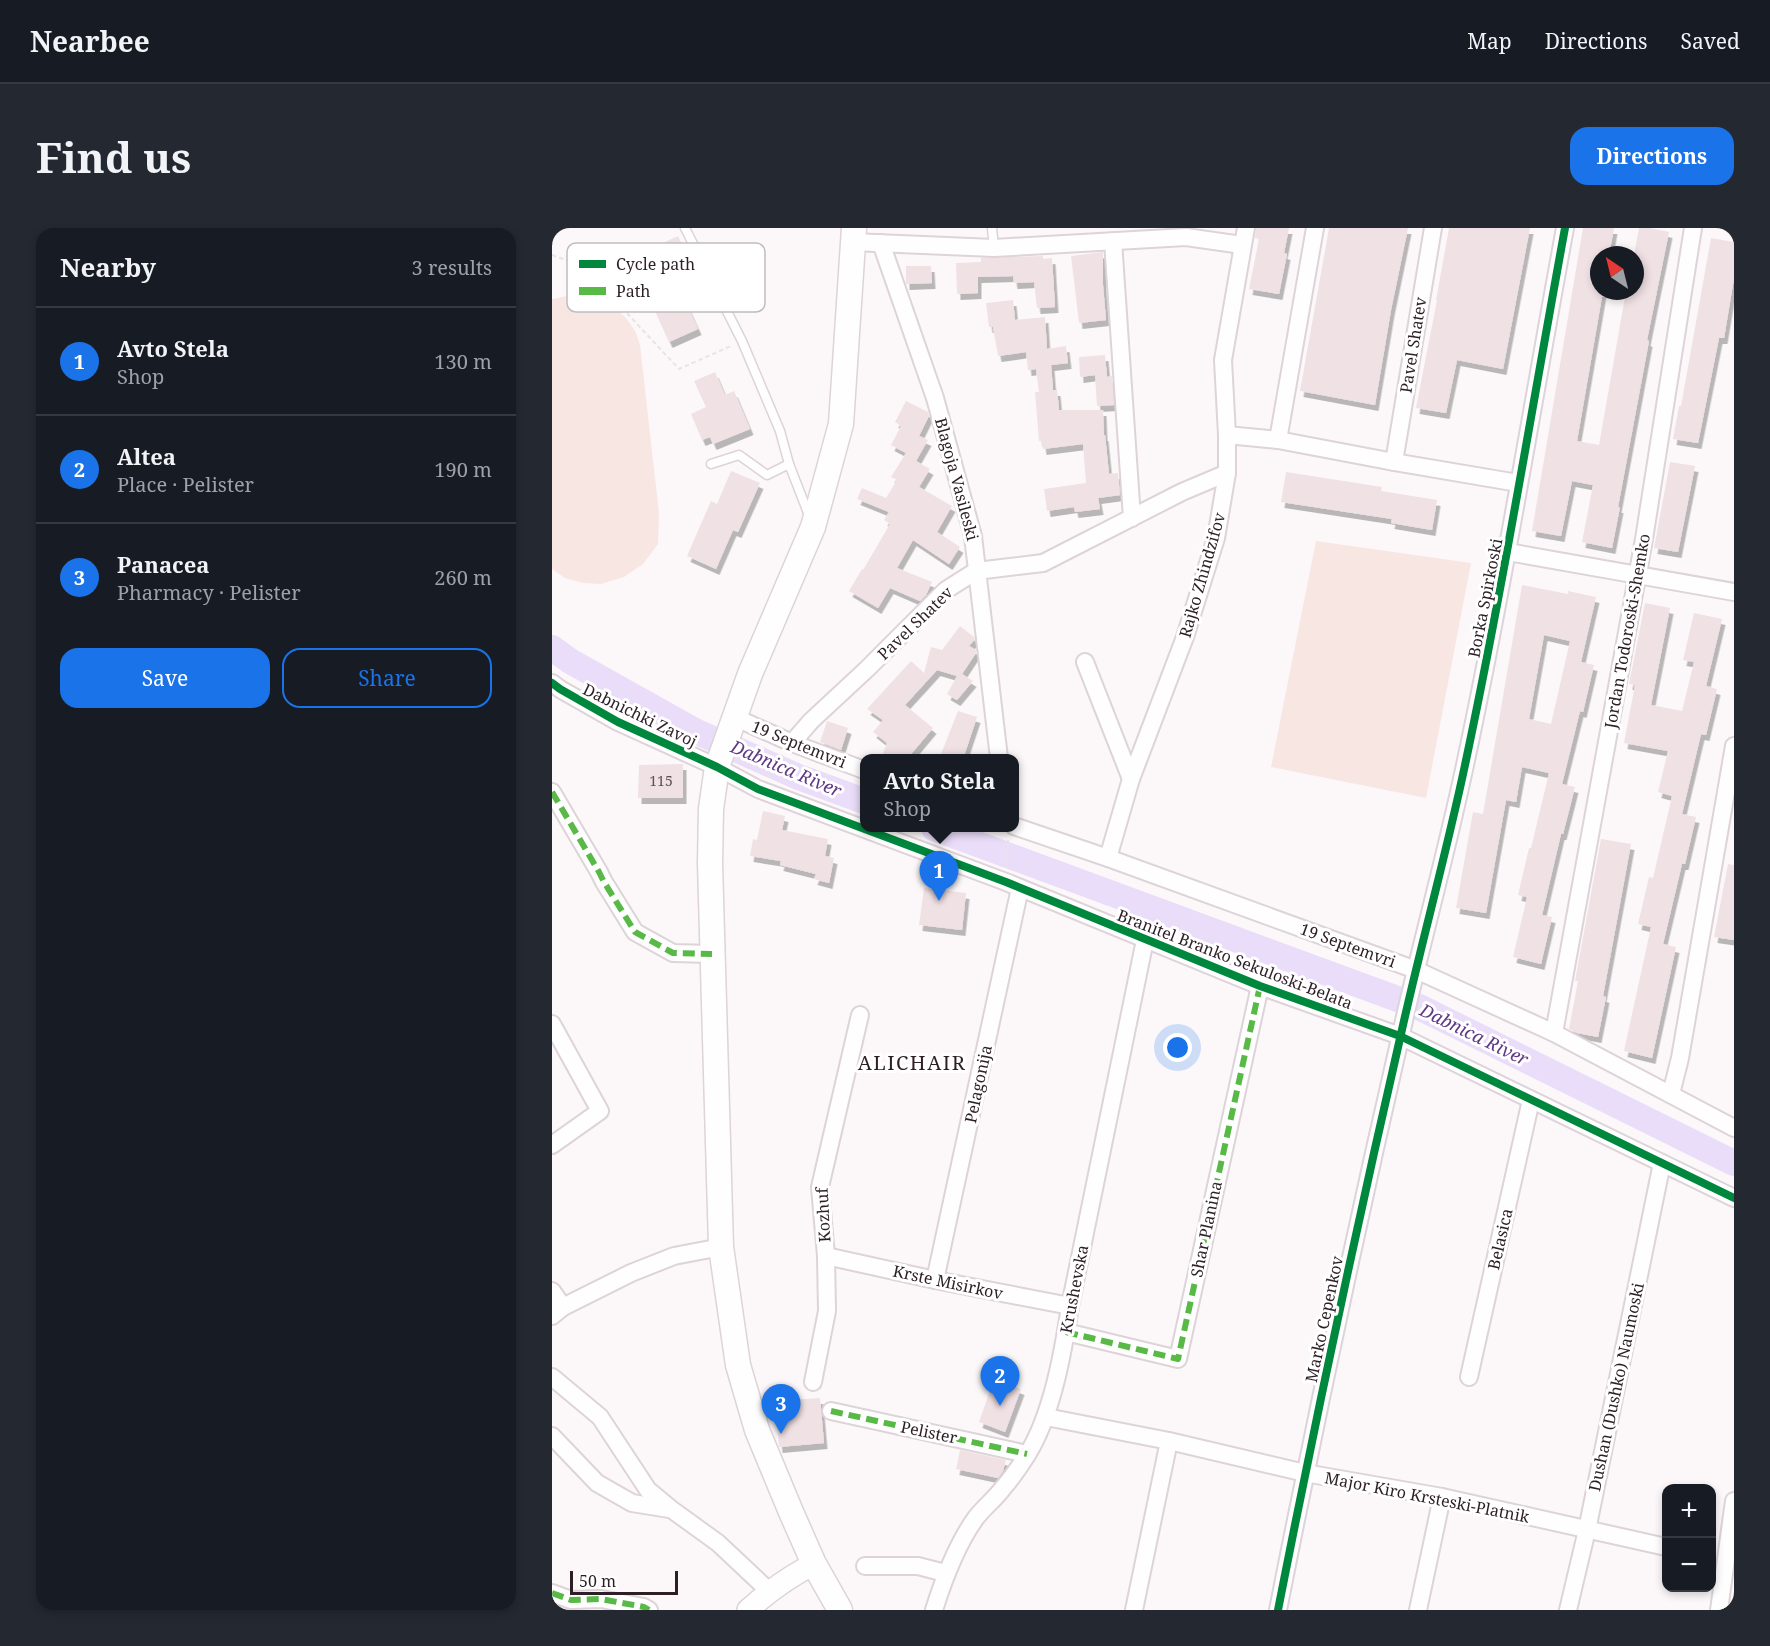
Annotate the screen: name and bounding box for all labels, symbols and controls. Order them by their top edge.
text: Nearbee [30,22,150,60]
text: Map [1467,27,1512,55]
text: Directions [1545,27,1647,55]
text: Saved [1680,27,1740,55]
button: Directions [1570,127,1734,185]
text: Find us [36,128,191,185]
legend [567,243,765,312]
north arrow [1590,246,1644,300]
text: Nearby [60,249,156,285]
text: Cycle path [616,253,695,275]
text: 3 results [412,254,492,281]
text: Path [616,280,650,302]
street label: Pavel Shatev [1395,295,1432,395]
text: Avto Stela [117,333,229,363]
text: 1 [74,348,85,375]
text: 130 m [434,348,492,375]
text: Shop [117,363,164,390]
street label: Blagoja Vasileski [930,415,984,543]
text: Altea [117,441,176,471]
text: 2 [74,456,85,483]
text: 190 m [434,456,492,483]
text: Place · Pelister [117,471,254,498]
street label: Rajko Zhindzifov [1174,509,1231,640]
street label: Jordan Todoroski-Shemko [1599,532,1655,731]
street label: Borka Spirkoski [1463,537,1507,659]
text: Panacea [117,549,210,579]
text: 3 [74,564,85,591]
text: 260 m [434,564,492,591]
text: Pharmacy · Pelister [117,579,301,606]
street label: Pavel Shatev [872,581,958,665]
button: Save [60,648,270,708]
button: Share [282,648,492,708]
street label: Dabnichki Zavoj [579,678,701,752]
street label: 19 Septemvri [748,715,850,773]
water label: Dabnica River [726,734,846,802]
popup [860,754,1019,832]
text: Avto Stela [884,765,995,795]
house number: 115 [649,771,673,790]
text: Shop [884,795,931,822]
pin: 1 [920,852,958,901]
street label: Branitel Branko Sekuloski-Belata [1114,904,1356,1014]
street label: 19 Septemvri [1297,917,1399,973]
water label: Dabnica River [1415,997,1533,1071]
your location [1163,1033,1192,1062]
street label: Pelagonija [959,1043,997,1125]
district label: ALICHAIR [858,1049,966,1076]
street label: Shar Planina [1185,1179,1227,1279]
street label: Kozhuf [810,1185,835,1243]
street label: Belasica [1482,1206,1518,1272]
street label: Krushevska [1055,1243,1093,1335]
street label: Marko Cepenkov [1300,1253,1348,1384]
street label: Krste Misirkov [891,1260,1006,1305]
street label: Dushan (Dushko) Naumoski [1583,1281,1649,1493]
pin: 2 [980,1356,1020,1406]
pin: 3 [762,1384,800,1434]
street label: Pelister [899,1415,960,1449]
street label: Major Kiro Krsteski-Platnik [1323,1466,1532,1528]
map controls [1662,1484,1716,1592]
button: + [1662,1484,1716,1538]
button: − [1662,1538,1716,1592]
scale bar [570,1568,678,1596]
text: 50 m [579,1570,616,1592]

